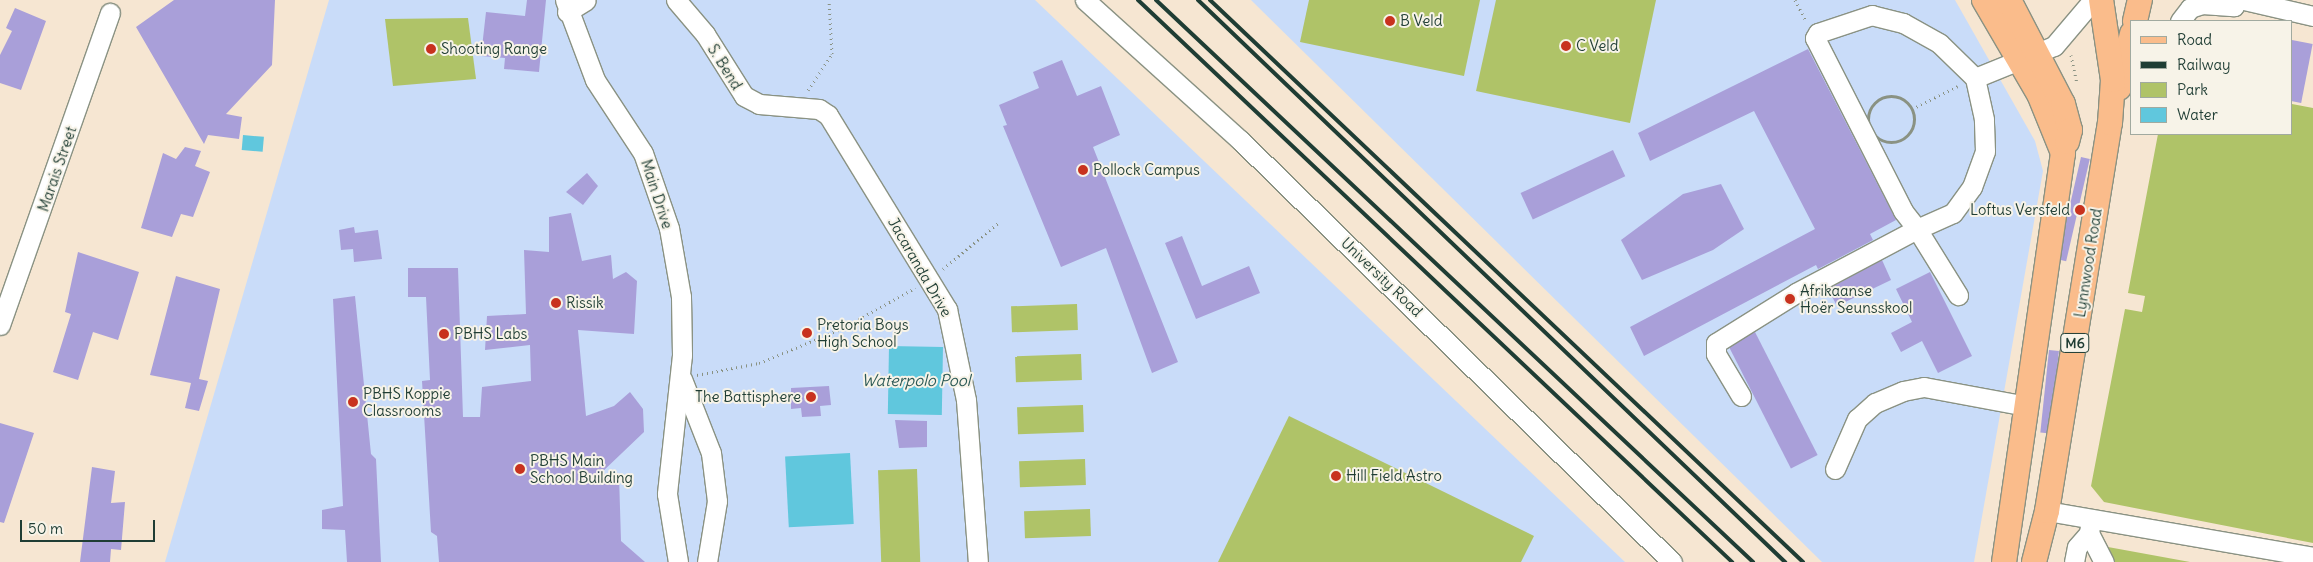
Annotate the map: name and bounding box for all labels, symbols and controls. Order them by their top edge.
place label: B Veld [1400,12,1442,30]
marker: B Veld [1384,15,1396,27]
legend [2130,20,2293,135]
text: Road [2177,30,2212,49]
place label: C Veld [1576,37,1618,55]
place label: Shooting Range [441,40,547,58]
marker: C Veld [1560,40,1572,52]
street label: S. Bend [704,41,746,93]
marker: Shooting Range [425,43,437,55]
text: Railway [2177,55,2231,74]
text: Park [2177,80,2208,99]
text: Water [2177,105,2218,124]
street label: Marais Street [34,124,80,214]
street label: Main Drive [637,157,677,231]
place label: Pollock Campus [1093,161,1200,179]
marker: Pollock Campus [1077,164,1089,176]
place label: Loftus Versfeld [1970,201,2070,219]
marker: Loftus Versfeld [2074,204,2086,216]
street label: Lynnwood Road [2071,207,2105,319]
street label: Jacaranda Drive [884,214,956,320]
street label: University Road [1338,234,1426,320]
place label: Afrikaanse Hoër Seunsskool [1800,281,1912,316]
marker: Afrikaanse Hoër Seunsskool [1784,293,1796,305]
place label: Rissik [566,294,604,312]
marker: Rissik [550,297,562,309]
place label: Pretoria Boys High School [817,315,908,350]
place label: PBHS Labs [454,325,527,343]
marker: Pretoria Boys High School [801,327,813,339]
marker: PBHS Labs [438,328,450,340]
road number: M6 [2060,332,2090,354]
water label: Waterpolo Pool [862,370,970,390]
place label: PBHS Koppie Classrooms [363,384,451,419]
place label: The Battisphere [695,388,801,406]
marker: The Battisphere [805,391,817,403]
marker: PBHS Koppie Classrooms [347,396,359,408]
place label: PBHS Main School Building [530,451,633,486]
marker: PBHS Main School Building [514,463,526,475]
place label: Hill Field Astro [1346,467,1442,485]
marker: Hill Field Astro [1330,470,1342,482]
scale bar [22,510,158,542]
text: 50 m [28,519,63,538]

